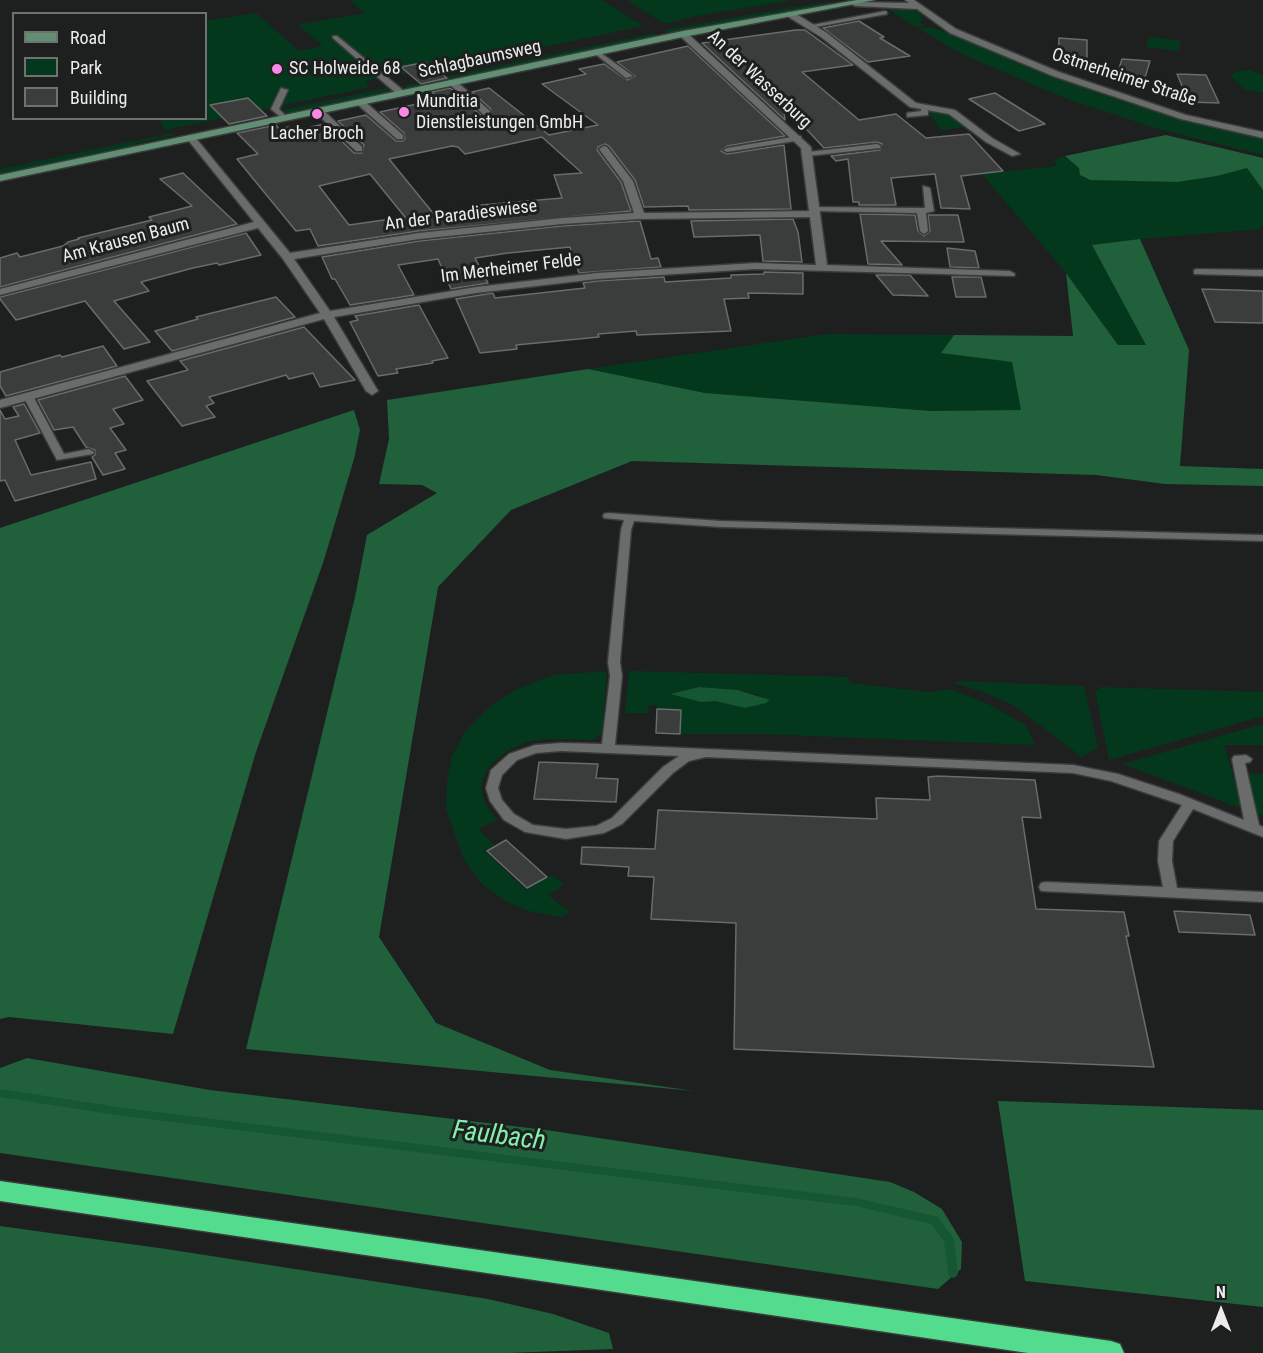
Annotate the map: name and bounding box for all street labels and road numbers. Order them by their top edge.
street label: An der Wasserburg [702,26,816,134]
street label: Schlagbaumsweg [417,36,543,84]
street label: Ostmerheimer Straße [1049,44,1199,112]
street label: An der Paradieswiese [384,196,538,236]
street label: Am Krausen Baum [60,214,192,268]
street label: Im Merheimer Felde [440,250,582,288]

